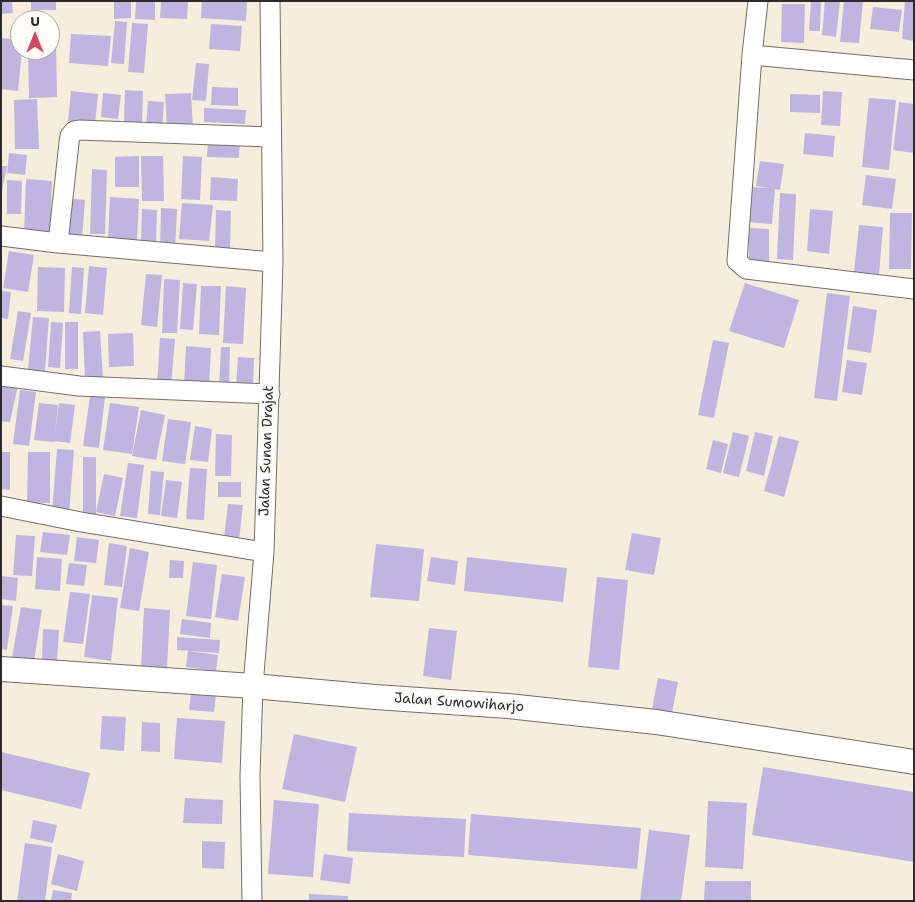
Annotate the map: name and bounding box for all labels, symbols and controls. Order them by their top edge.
north arrow [10,10,60,60]
text: U [30,12,40,30]
street label: Jalan Sunan Drajat [256,385,278,517]
street label: Jalan Sumowiharjo [393,690,525,716]

